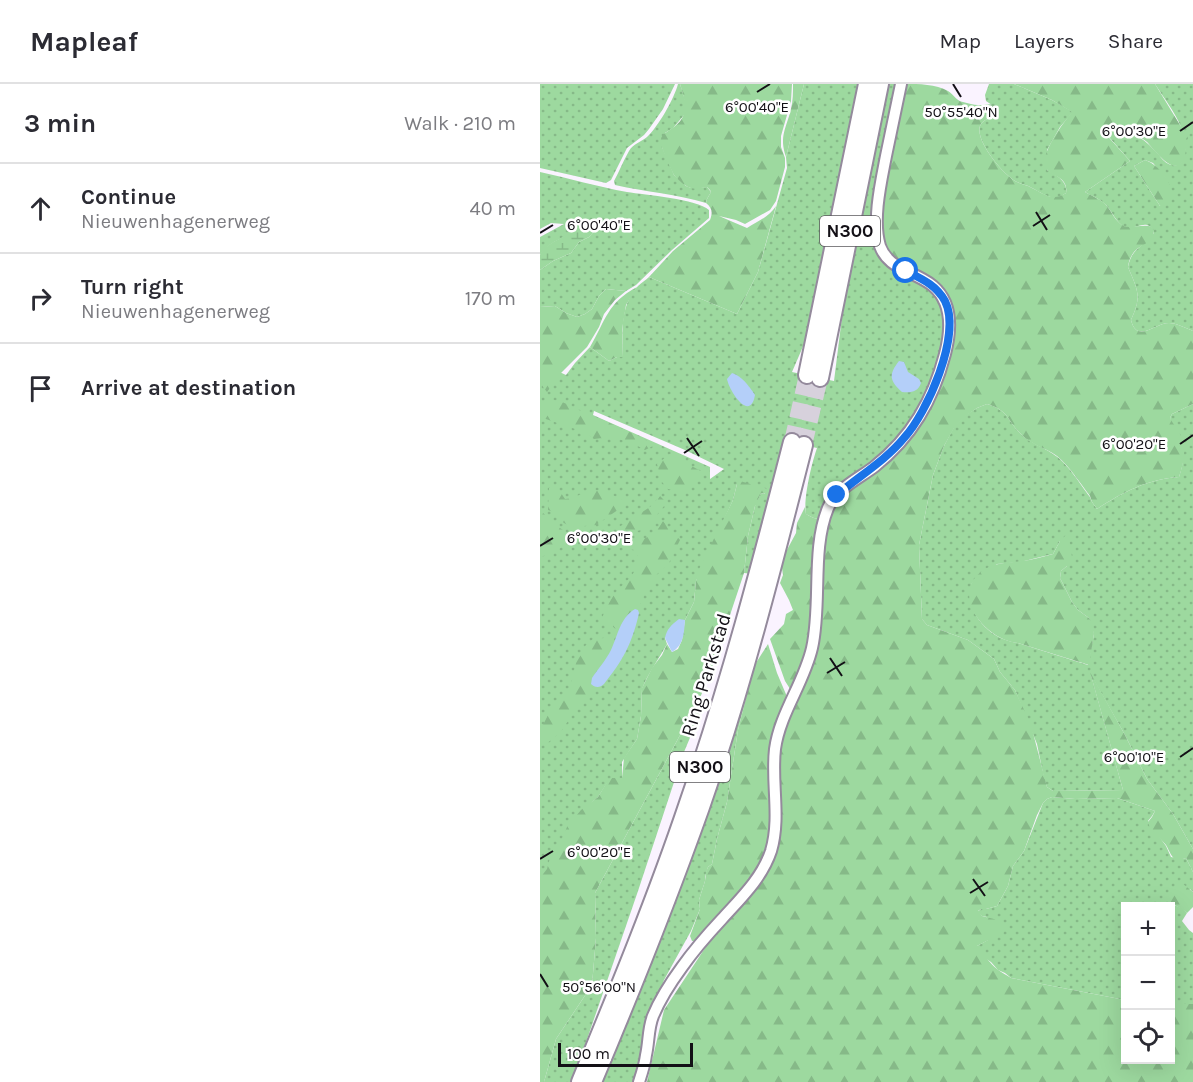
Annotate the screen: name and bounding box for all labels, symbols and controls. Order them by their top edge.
text: Mapleaf [30,25,138,58]
text: Map [939,29,981,53]
text: Layers [1014,29,1075,53]
text: Share [1108,29,1163,53]
text: 6°00'40"E [725,98,789,116]
text: 50°55'40"N [924,103,998,121]
text: 3 min [24,108,96,139]
text: Walk · 210 m [404,112,516,135]
text: 6°00'30"E [1102,122,1166,140]
text: Continue [81,184,176,210]
icon: ahead [24,192,57,225]
text: 40 m [470,197,516,220]
text: Nieuwenhagenerweg [81,210,270,233]
text: 6°00'40"E [567,216,631,234]
road number: N300 [820,216,880,246]
route start [892,257,918,283]
text: Turn right [81,274,184,300]
icon: right [24,282,57,315]
text: 170 m [465,287,516,310]
text: Nieuwenhagenerweg [81,300,270,323]
icon: arrive [24,372,57,405]
text: Arrive at destination [81,375,296,401]
text: 6°00'20"E [1102,435,1166,453]
route end [823,481,849,507]
text: 6°00'30"E [567,529,631,547]
street label: Ring Parkstad [676,611,736,739]
text: 6°00'10"E [1104,748,1164,766]
road number: N300 [670,752,730,782]
text: 6°00'20"E [567,843,631,861]
map controls [1121,902,1175,1064]
button: + [1121,902,1175,956]
button: − [1121,956,1175,1010]
text: 50°56'00"N [562,978,636,996]
button: locate [1121,1010,1175,1064]
scale bar [558,1040,693,1068]
text: 100 m [567,1044,610,1063]

